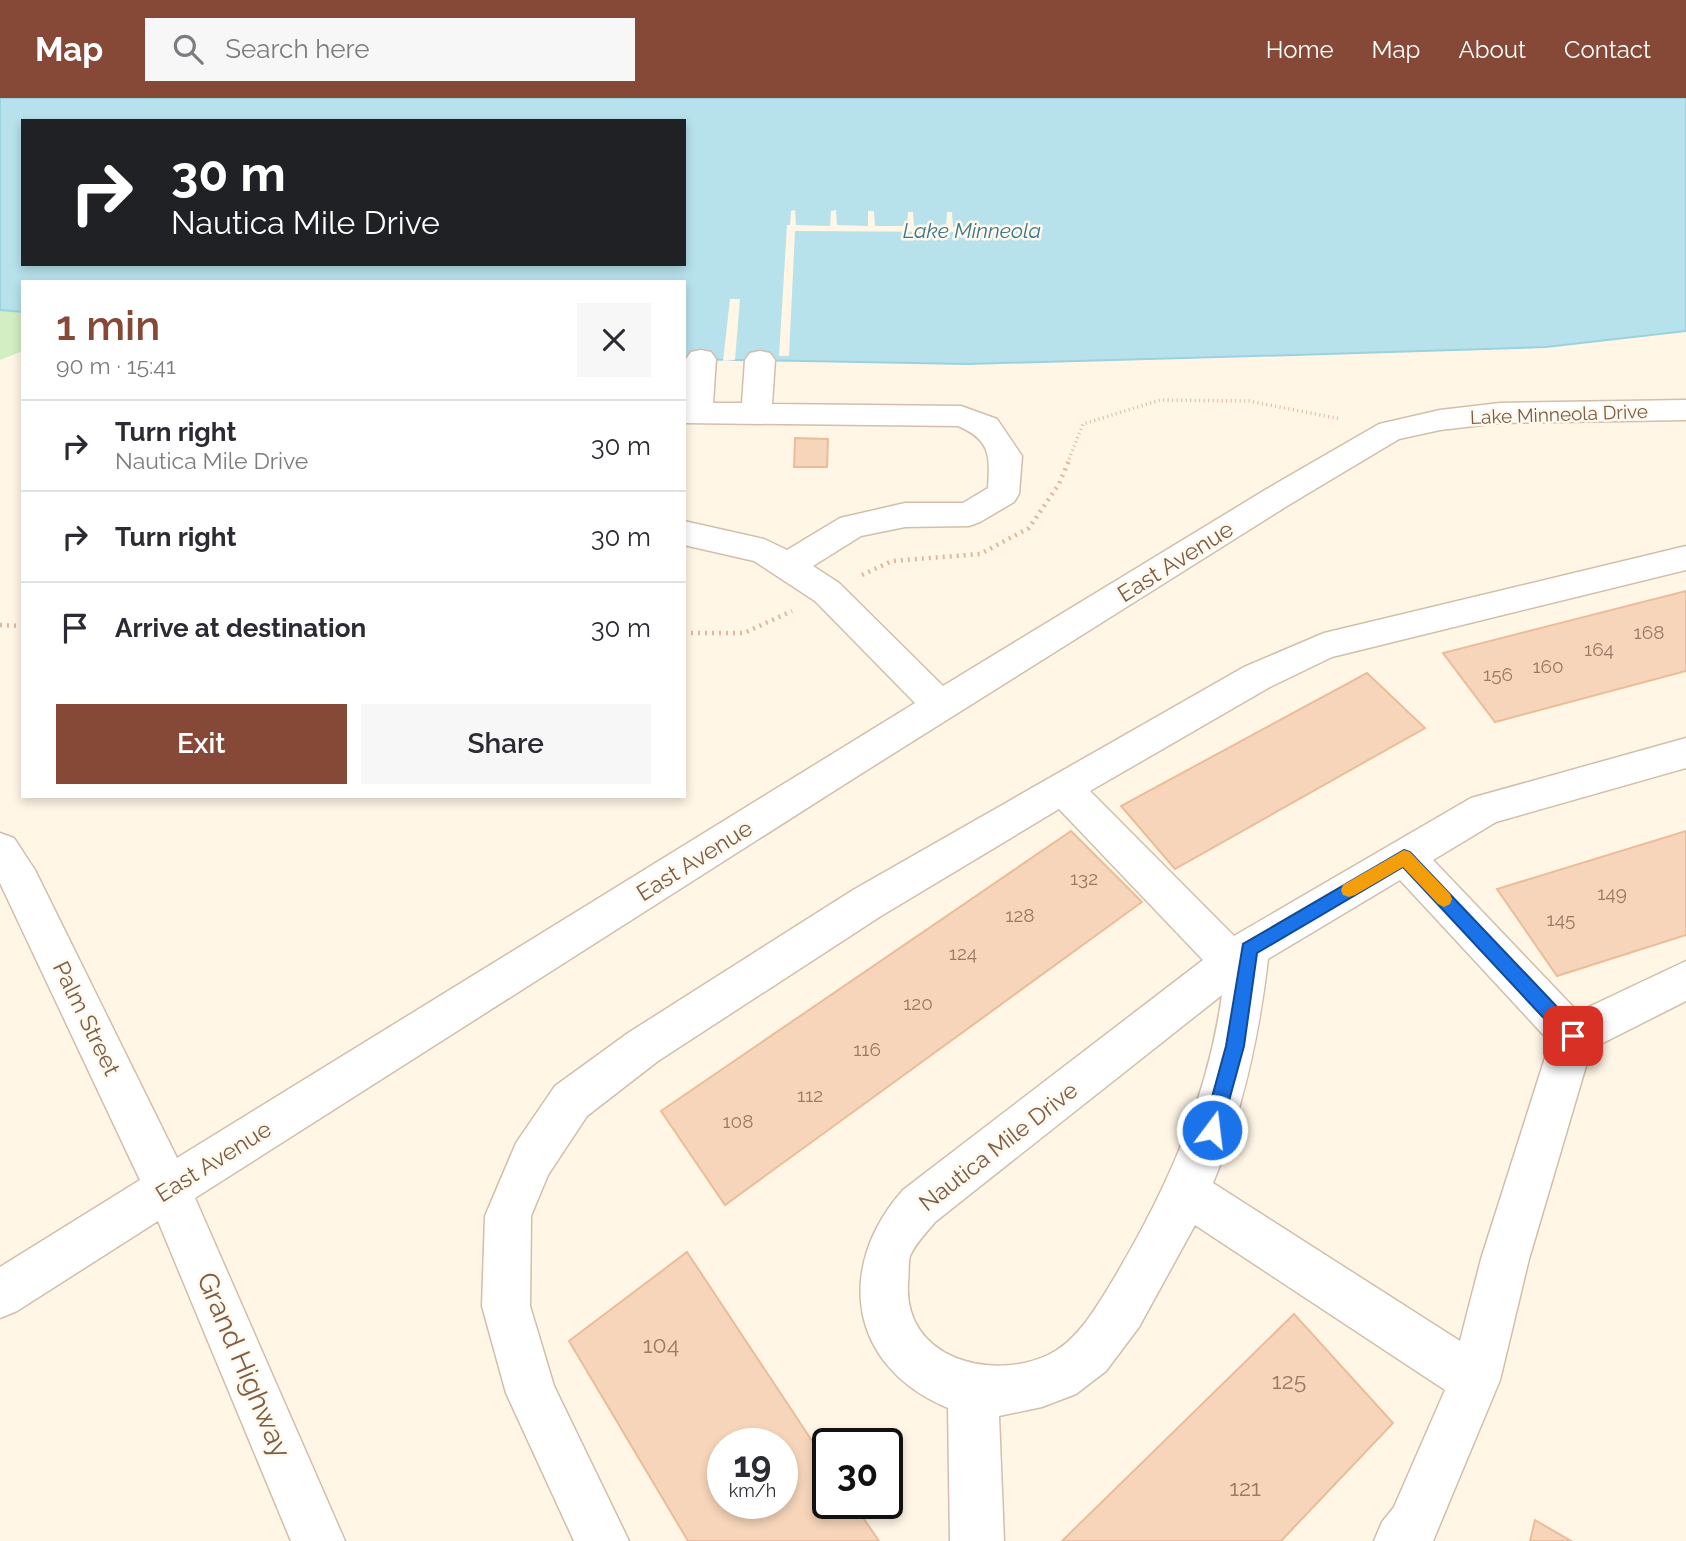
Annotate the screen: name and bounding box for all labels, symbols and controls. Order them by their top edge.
search box [145,18,635,81]
text: Map [35,30,103,69]
icon: search [169,30,207,68]
text: Search here [225,34,370,64]
text: Home [1266,35,1334,64]
text: Map [1372,35,1420,64]
text: About [1458,35,1526,64]
text: Contact [1564,35,1651,64]
text: 30 m [171,145,286,202]
icon: right [56,147,147,238]
text: Nautica Mile Drive [171,204,440,241]
water label: Lake Minneola [903,218,1041,243]
text: 1 min [56,301,160,350]
button: close [577,303,651,377]
text: 90 m · 15:41 [56,352,176,379]
street label: Lake Minneola Drive [1470,400,1648,428]
text: Turn right [115,417,236,447]
icon: right [56,427,94,465]
text: 30 m [591,431,651,461]
text: Nautica Mile Drive [115,447,308,474]
street label: East Avenue [1112,515,1238,607]
icon: right [56,518,94,556]
text: Turn right [115,522,236,552]
text: 30 m [591,522,651,552]
icon: arrive [56,609,94,647]
text: Arrive at destination [115,613,366,643]
text: 30 m [591,613,651,643]
house number: 168 [1634,621,1664,643]
house number: 164 [1584,638,1614,660]
house number: 160 [1532,655,1564,677]
house number: 156 [1483,663,1513,685]
button: Exit [56,704,347,784]
button: Share [361,704,651,784]
street label: East Avenue [631,814,757,906]
house number: 132 [1070,867,1098,889]
house number: 149 [1597,882,1627,904]
house number: 128 [1005,904,1035,926]
house number: 145 [1547,908,1575,930]
house number: 124 [949,942,977,964]
street label: Palm Street [48,956,126,1080]
house number: 120 [903,992,933,1014]
pin [1543,1006,1603,1066]
icon: arrive [1554,1017,1592,1055]
house number: 116 [853,1038,881,1060]
street label: Nautica Mile Drive [914,1076,1082,1216]
house number: 112 [797,1084,823,1106]
position arrow [1175,1093,1249,1167]
house number: 108 [722,1110,754,1132]
street label: East Avenue [150,1115,276,1207]
street label: Grand Highway [190,1267,298,1463]
house number: 104 [643,1331,679,1358]
house number: 125 [1272,1367,1306,1394]
speed limit sign: 30 [812,1428,903,1519]
text: 19 [734,1444,771,1485]
house number: 121 [1229,1474,1261,1501]
text: km/h [729,1480,776,1501]

